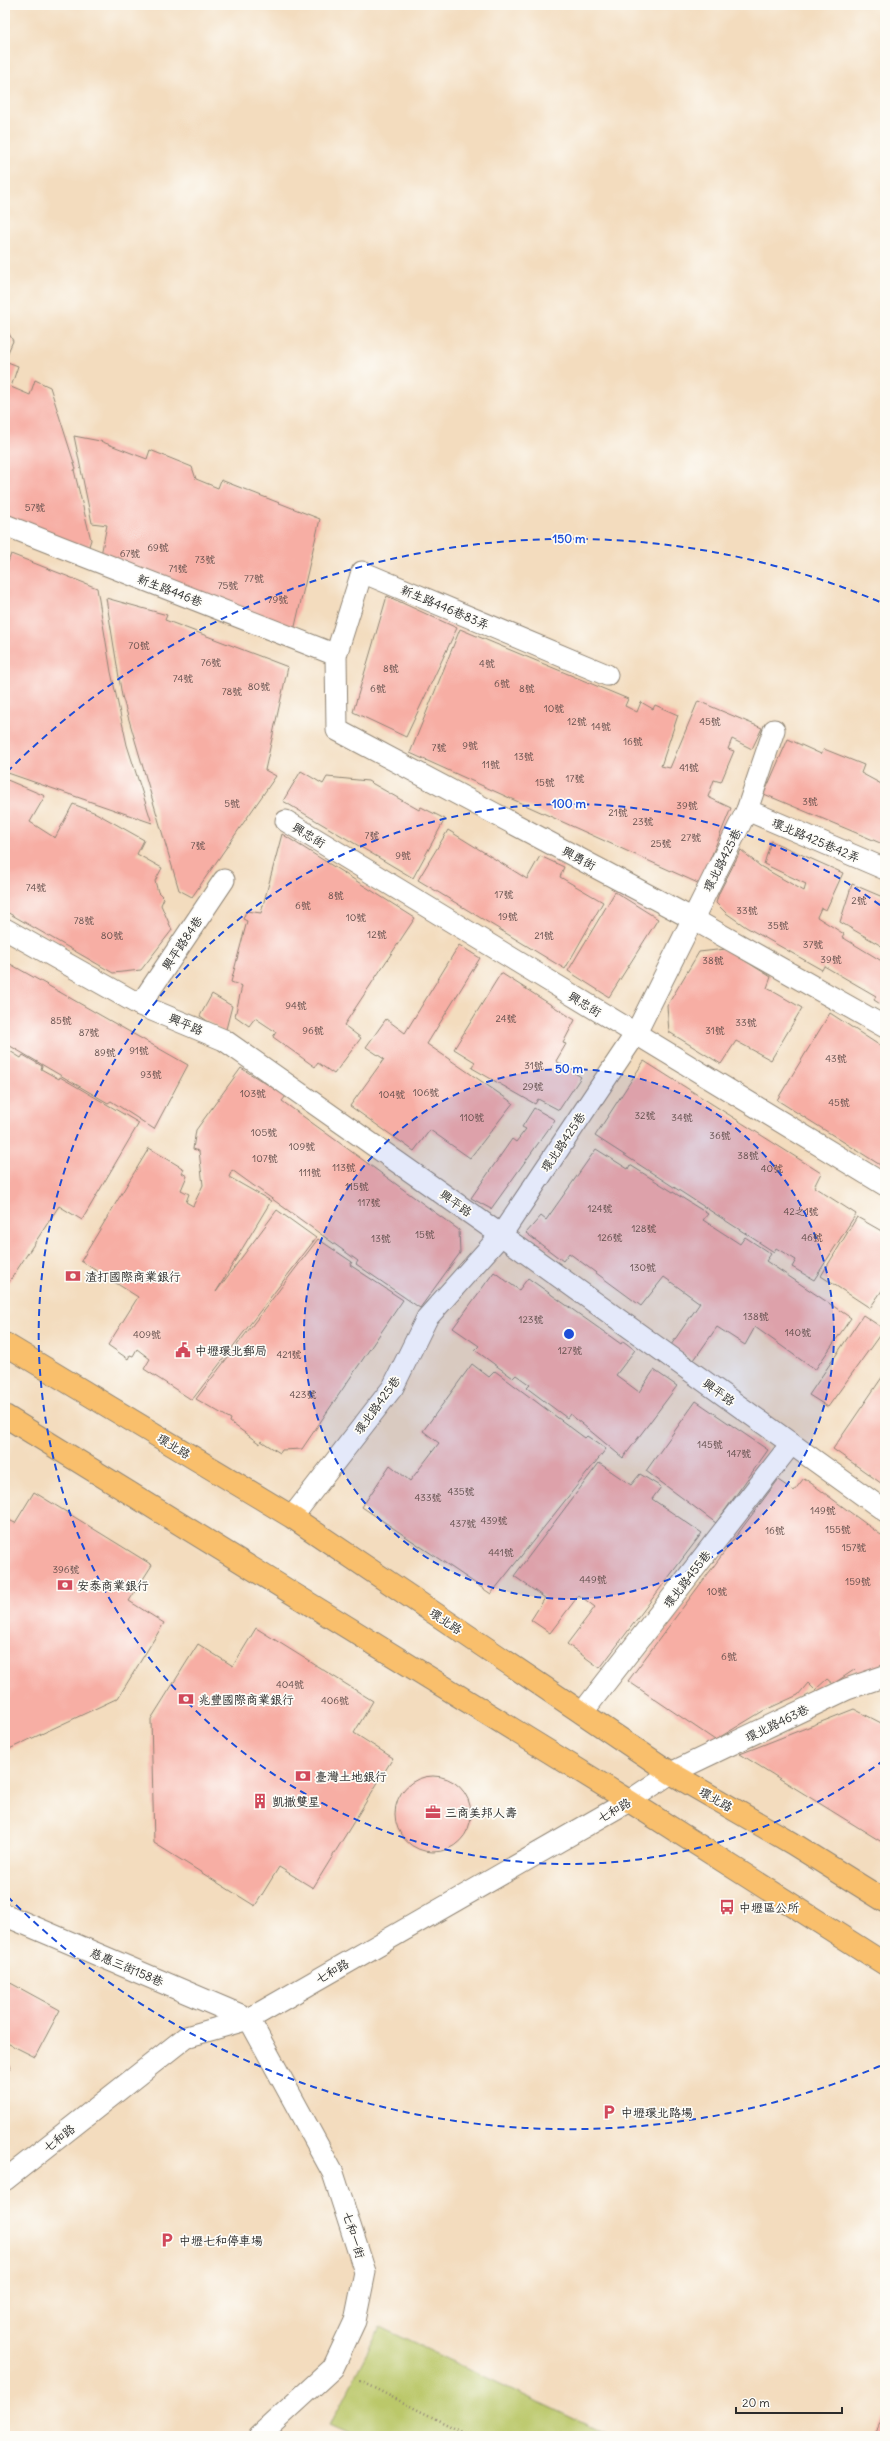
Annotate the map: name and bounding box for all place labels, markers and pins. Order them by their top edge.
bank icon: 渣打國際商業銀行 [64,1267,82,1285]
place label: 渣打國際商業銀行 [85,1269,181,1284]
centre of rings [562,1327,576,1341]
public building icon: 中壢環北郵局 [174,1341,192,1359]
place label: 中壢環北郵局 [195,1343,267,1358]
bank icon: 安泰商業銀行 [56,1576,74,1594]
place label: 安泰商業銀行 [77,1578,149,1593]
bank icon: 兆豐國際商業銀行 [177,1690,195,1708]
place label: 兆豐國際商業銀行 [198,1692,294,1707]
bank icon: 臺灣土地銀行 [294,1767,312,1785]
place label: 臺灣土地銀行 [315,1769,387,1784]
building icon: 凱撒雙星 [251,1792,269,1810]
place label: 凱撒雙星 [272,1794,320,1809]
office icon: 三商美邦人壽 [424,1803,442,1821]
place label: 三商美邦人壽 [445,1805,517,1820]
bus stop icon: 中壢區公所 [718,1898,736,1916]
place label: 中壢區公所 [739,1900,800,1915]
parking icon: 中壢環北路場 [600,2103,618,2121]
place label: 中壢環北路場 [621,2105,693,2120]
parking icon: 中壢七和停車場 [158,2231,176,2249]
place label: 中壢七和停車場 [179,2233,263,2248]

